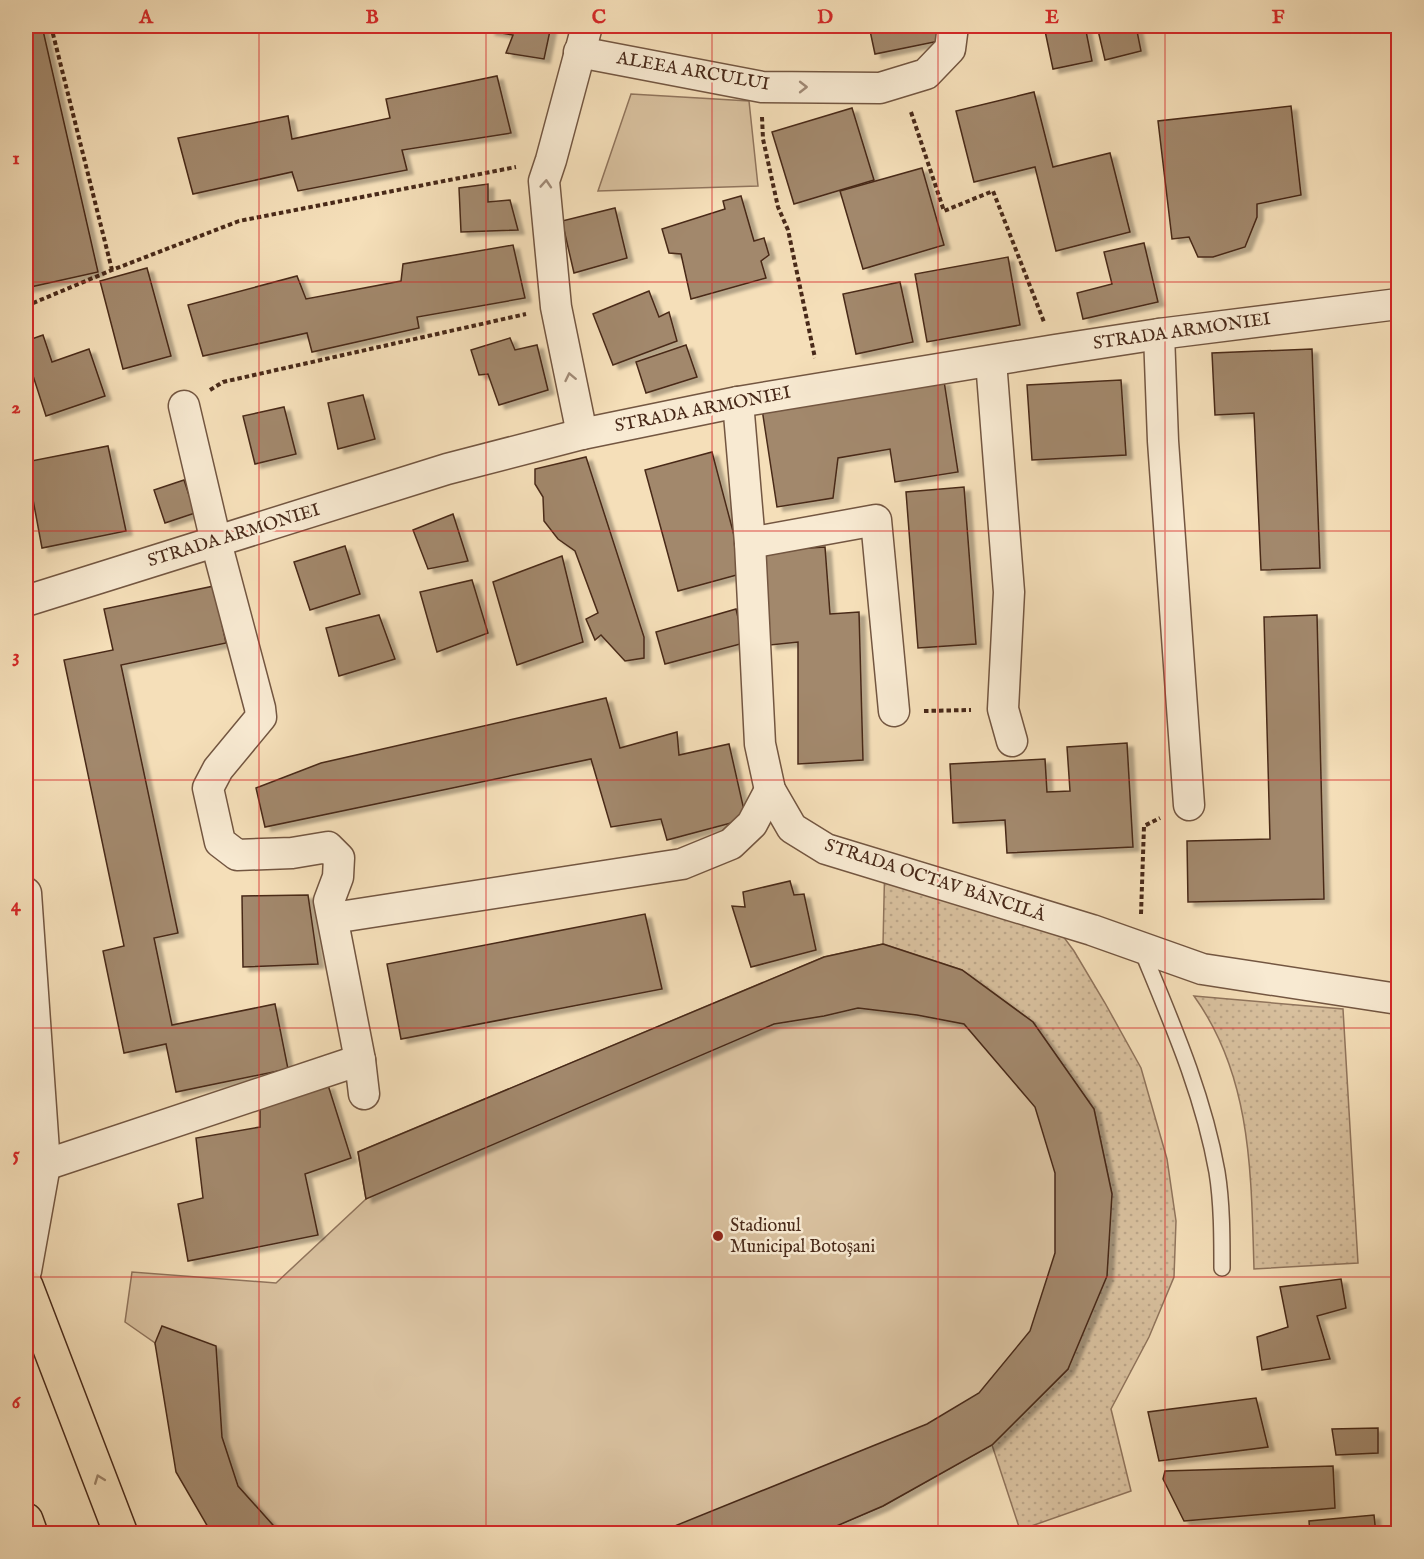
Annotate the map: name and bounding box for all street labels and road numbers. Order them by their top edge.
street label: ALEEA ARCULUI [614,47,772,97]
street label: STRADA ARMONIEI [1092,308,1272,356]
street label: STRADA ARMONIEI [613,382,793,438]
street label: STRADA ARMONIEI [145,499,323,573]
street label: STRADA OCTAV BĂNCILĂ [822,833,1050,928]

